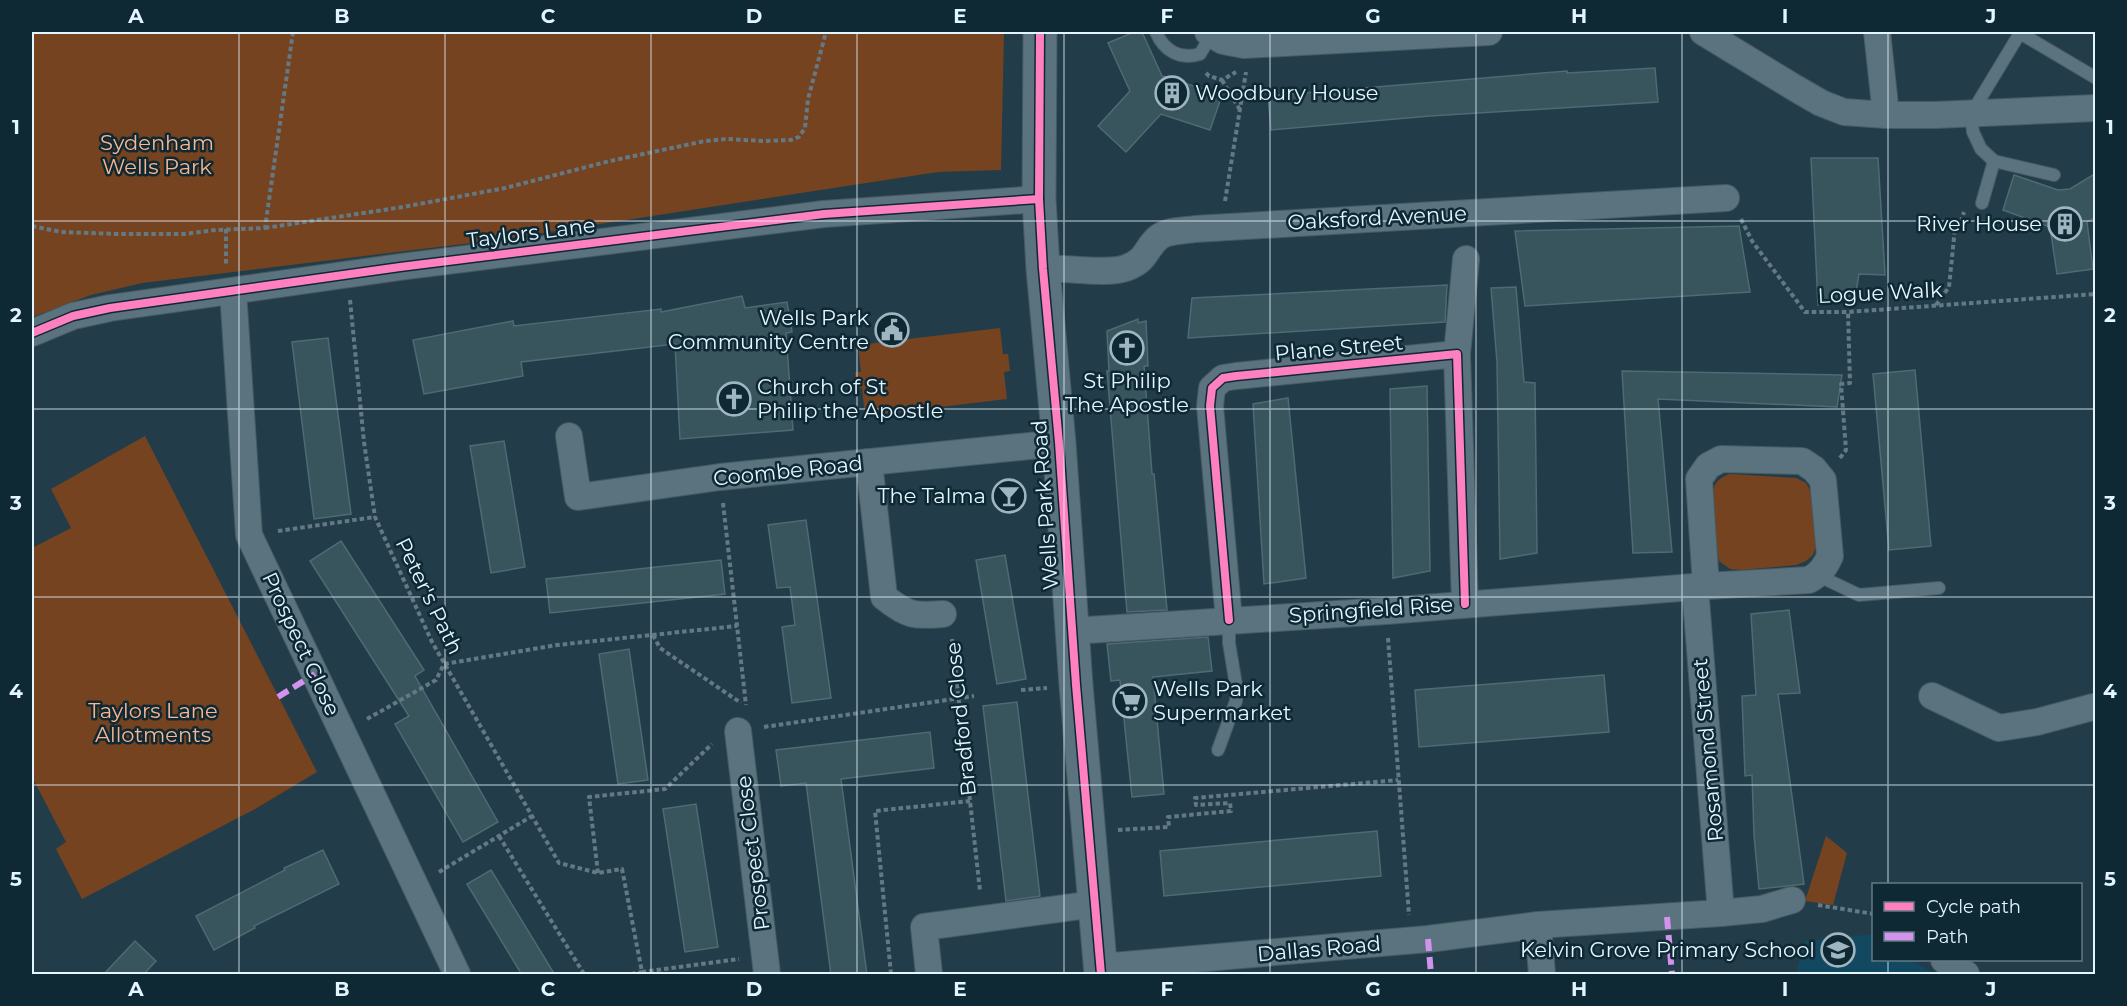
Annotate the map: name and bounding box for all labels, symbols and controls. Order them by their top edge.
text: A [127,4,144,28]
text: B [334,4,350,28]
text: C [541,4,556,28]
text: D [746,4,762,28]
text: E [953,4,967,28]
text: F [1161,4,1174,28]
text: G [1365,4,1381,28]
text: H [1571,4,1587,28]
text: I [1782,4,1788,28]
text: J [1985,4,1996,28]
building icon: Woodbury House [1154,75,1190,111]
place label: Woodbury House [1195,80,1379,105]
text: 1 [12,115,20,139]
text: 1 [2106,115,2114,139]
park label: Sydenham Wells Park [100,130,214,179]
street label: Oaksford Avenue [1287,200,1467,235]
building icon: River House [2047,206,2083,242]
place label: River House [1916,211,2042,236]
street label: Taylors Lane [465,212,597,253]
street label: Logue Walk [1817,277,1943,308]
text: 2 [10,303,22,327]
text: 2 [2104,303,2116,327]
place label: Wells Park Community Centre [668,305,869,354]
public building icon: Wells Park Community Centre [874,312,910,348]
street label: Plane Street [1274,329,1404,366]
church icon: St Philip The Apostle [1109,330,1145,366]
place label: St Philip The Apostle [1065,368,1189,417]
place label: Church of St Philip the Apostle [757,374,943,423]
church icon: Church of St Philip the Apostle [716,381,752,417]
street label: Wells Park Road [1026,419,1063,591]
street label: Coombe Road [712,450,864,491]
bar icon: The Talma [991,478,1027,514]
place label: The Talma [877,483,986,508]
text: 3 [9,491,22,515]
text: 3 [2103,491,2116,515]
street label: Peter's Path [390,533,468,658]
street label: Prospect Close [257,568,346,720]
street label: Springfield Rise [1288,591,1454,628]
street label: Bradford Close [940,641,981,797]
street label: Rosamond Street [1687,657,1728,843]
place label: Wells Park Supermarket [1153,676,1291,725]
text: 4 [9,679,23,703]
text: 4 [2103,679,2117,703]
supermarket icon: Wells Park Supermarket [1112,683,1148,719]
park label: Taylors Lane Allotments [88,698,218,747]
street label: Prospect Close [731,774,774,932]
text: 5 [10,867,22,891]
text: 5 [2104,867,2116,891]
legend [1872,883,2082,961]
text: Cycle path [1926,896,2021,918]
text: Path [1926,926,1969,948]
street label: Dallas Road [1256,931,1382,966]
school or university icon: Kelvin Grove Primary School [1820,932,1856,968]
place label: Kelvin Grove Primary School [1520,937,1815,962]
text: A [127,977,144,1001]
text: B [334,977,350,1001]
text: C [541,977,556,1001]
text: D [746,977,762,1001]
text: E [953,977,967,1001]
text: F [1161,977,1174,1001]
text: G [1365,977,1381,1001]
text: H [1571,977,1587,1001]
text: I [1782,977,1788,1001]
text: J [1985,977,1996,1001]

